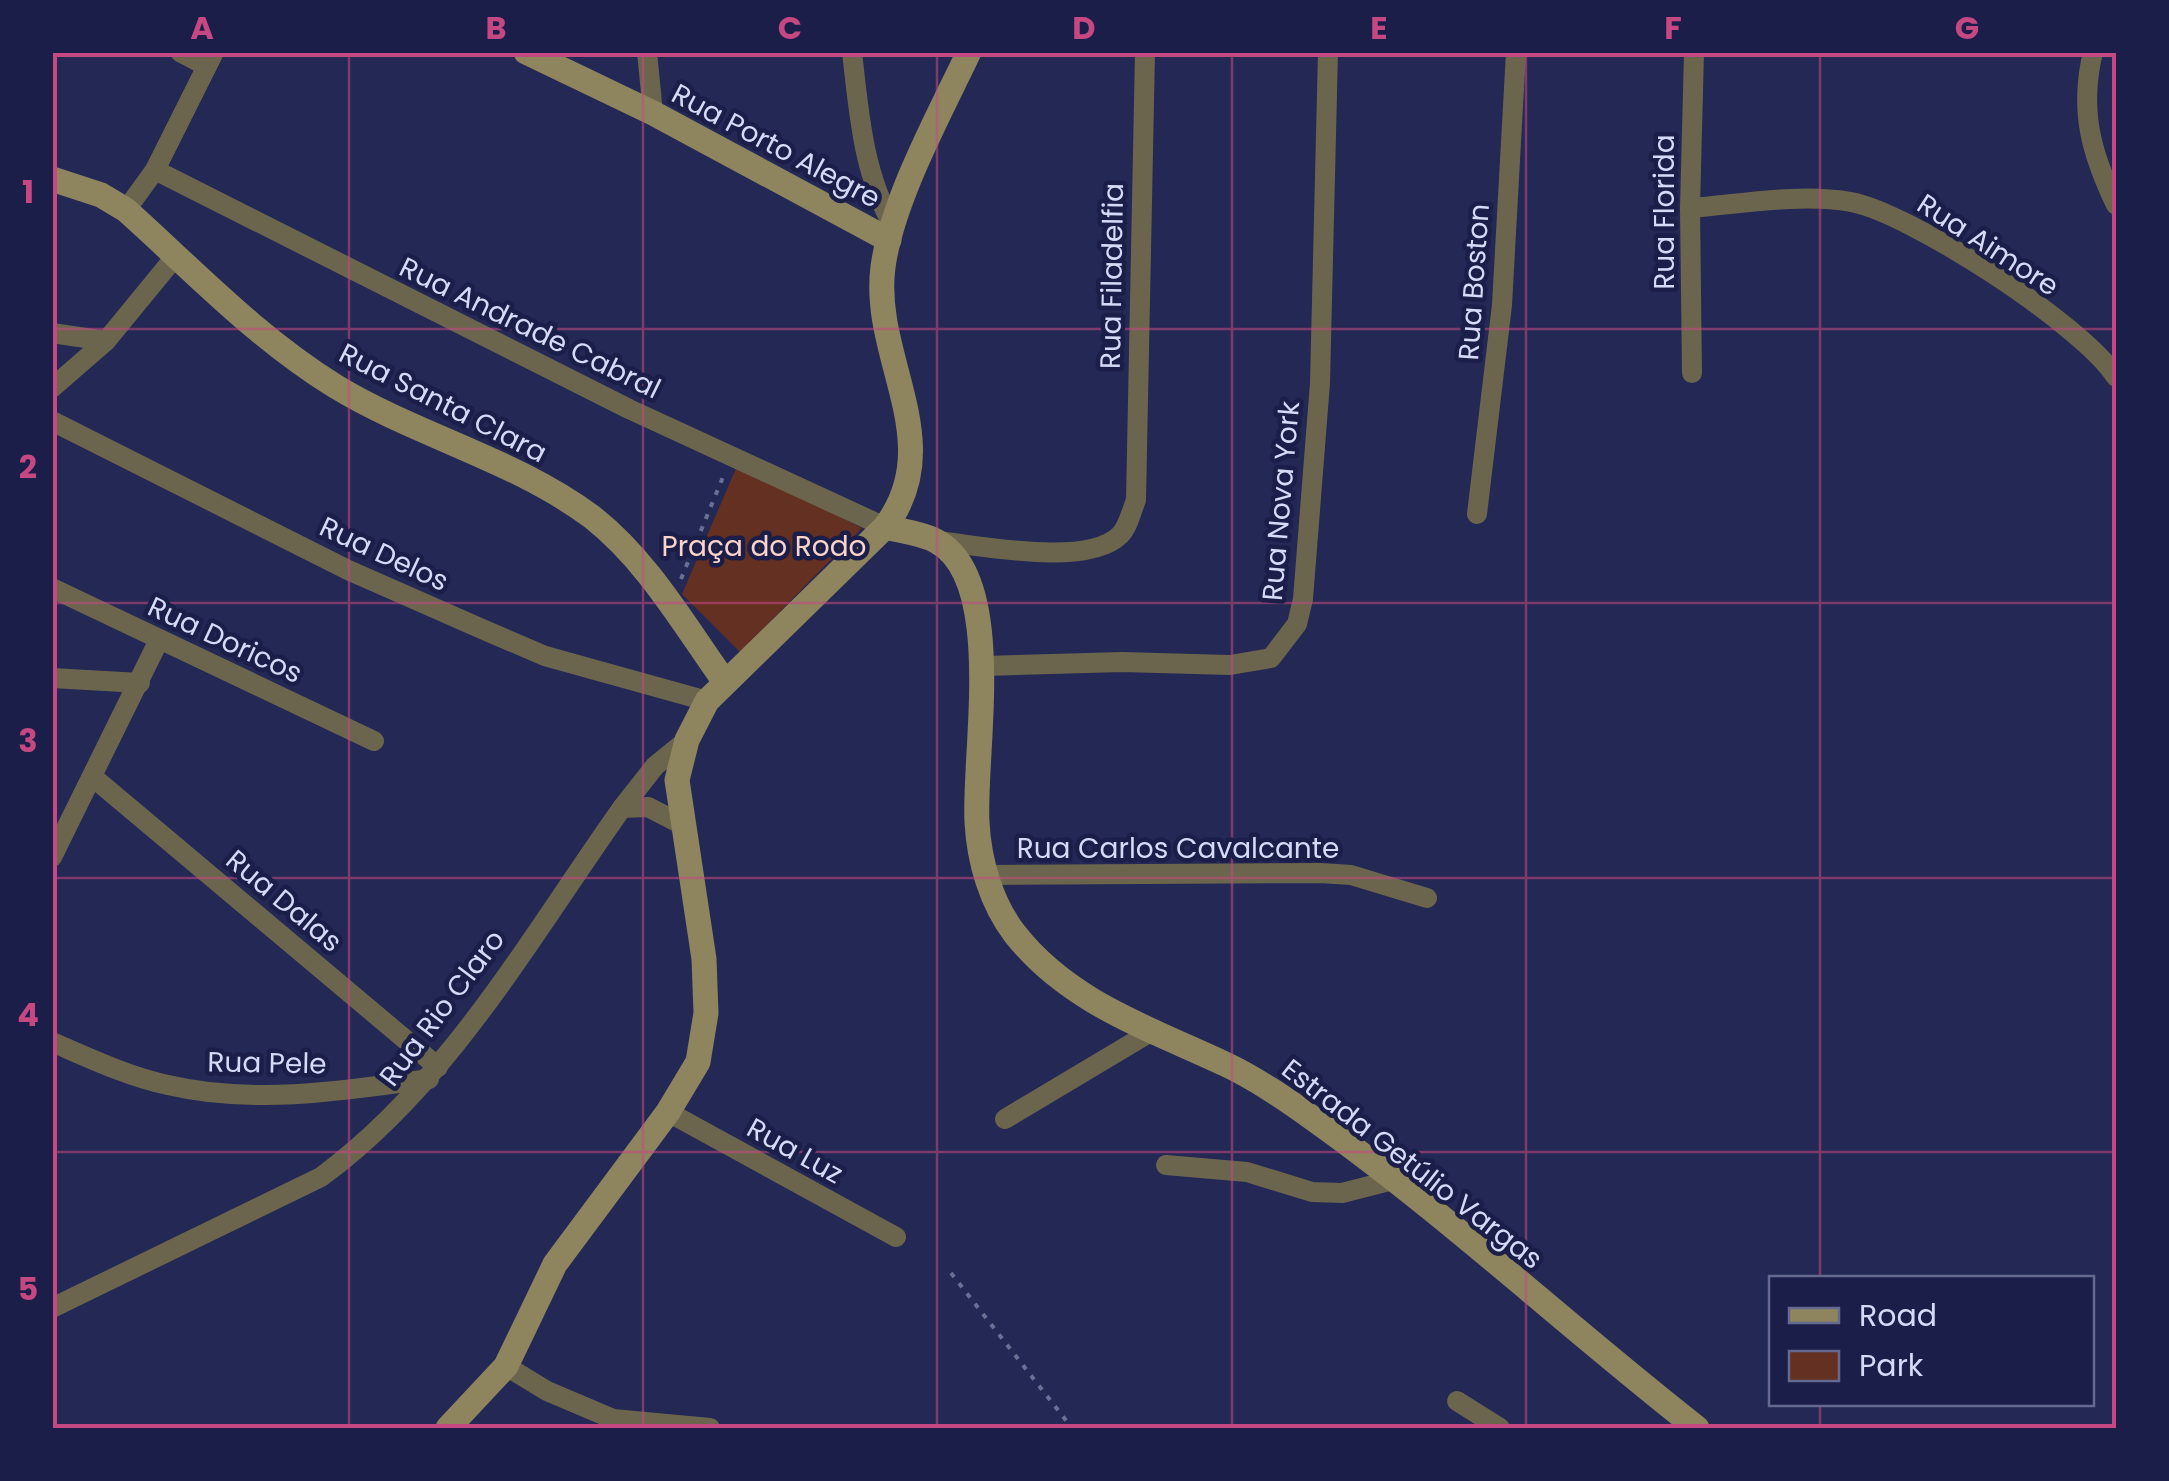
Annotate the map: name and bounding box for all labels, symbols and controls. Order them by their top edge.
text: A [190,5,214,50]
text: B [485,5,507,50]
text: C [778,5,802,50]
text: D [1072,5,1096,50]
text: E [1370,5,1388,50]
text: F [1664,5,1682,50]
text: G [1955,5,1979,50]
street label: Rua Porto Alegre [665,74,887,218]
street label: Rua Florida [1645,134,1684,290]
text: 1 [22,169,34,214]
street label: Rua Filadelfia [1091,182,1133,370]
street label: Rua Aimore [1910,185,2066,305]
street label: Rua Boston [1449,202,1499,362]
street label: Rua Andrade Cabral [393,248,667,408]
street label: Rua Santa Clara [333,334,553,472]
street label: Rua Nova York [1253,399,1309,602]
text: 2 [19,444,37,489]
street label: Rua Delos [313,507,455,601]
park label: Praça do Rodo [661,527,867,566]
street label: Rua Doricos [142,587,308,693]
text: 3 [18,718,38,763]
street label: Rua Carlos Cavalcante [1017,829,1339,868]
street label: Rua Dalas [218,841,350,961]
street label: Rua Rio Claro [370,922,514,1094]
text: 4 [17,992,39,1037]
street label: Rua Pele [207,1042,327,1084]
street label: Estrada Getúlio Vargas [1273,1050,1551,1278]
street label: Rua Luz [740,1109,850,1193]
text: 5 [18,1266,38,1311]
legend [1769,1276,2094,1406]
text: Road [1859,1294,1937,1337]
text: Park [1859,1344,1924,1387]

